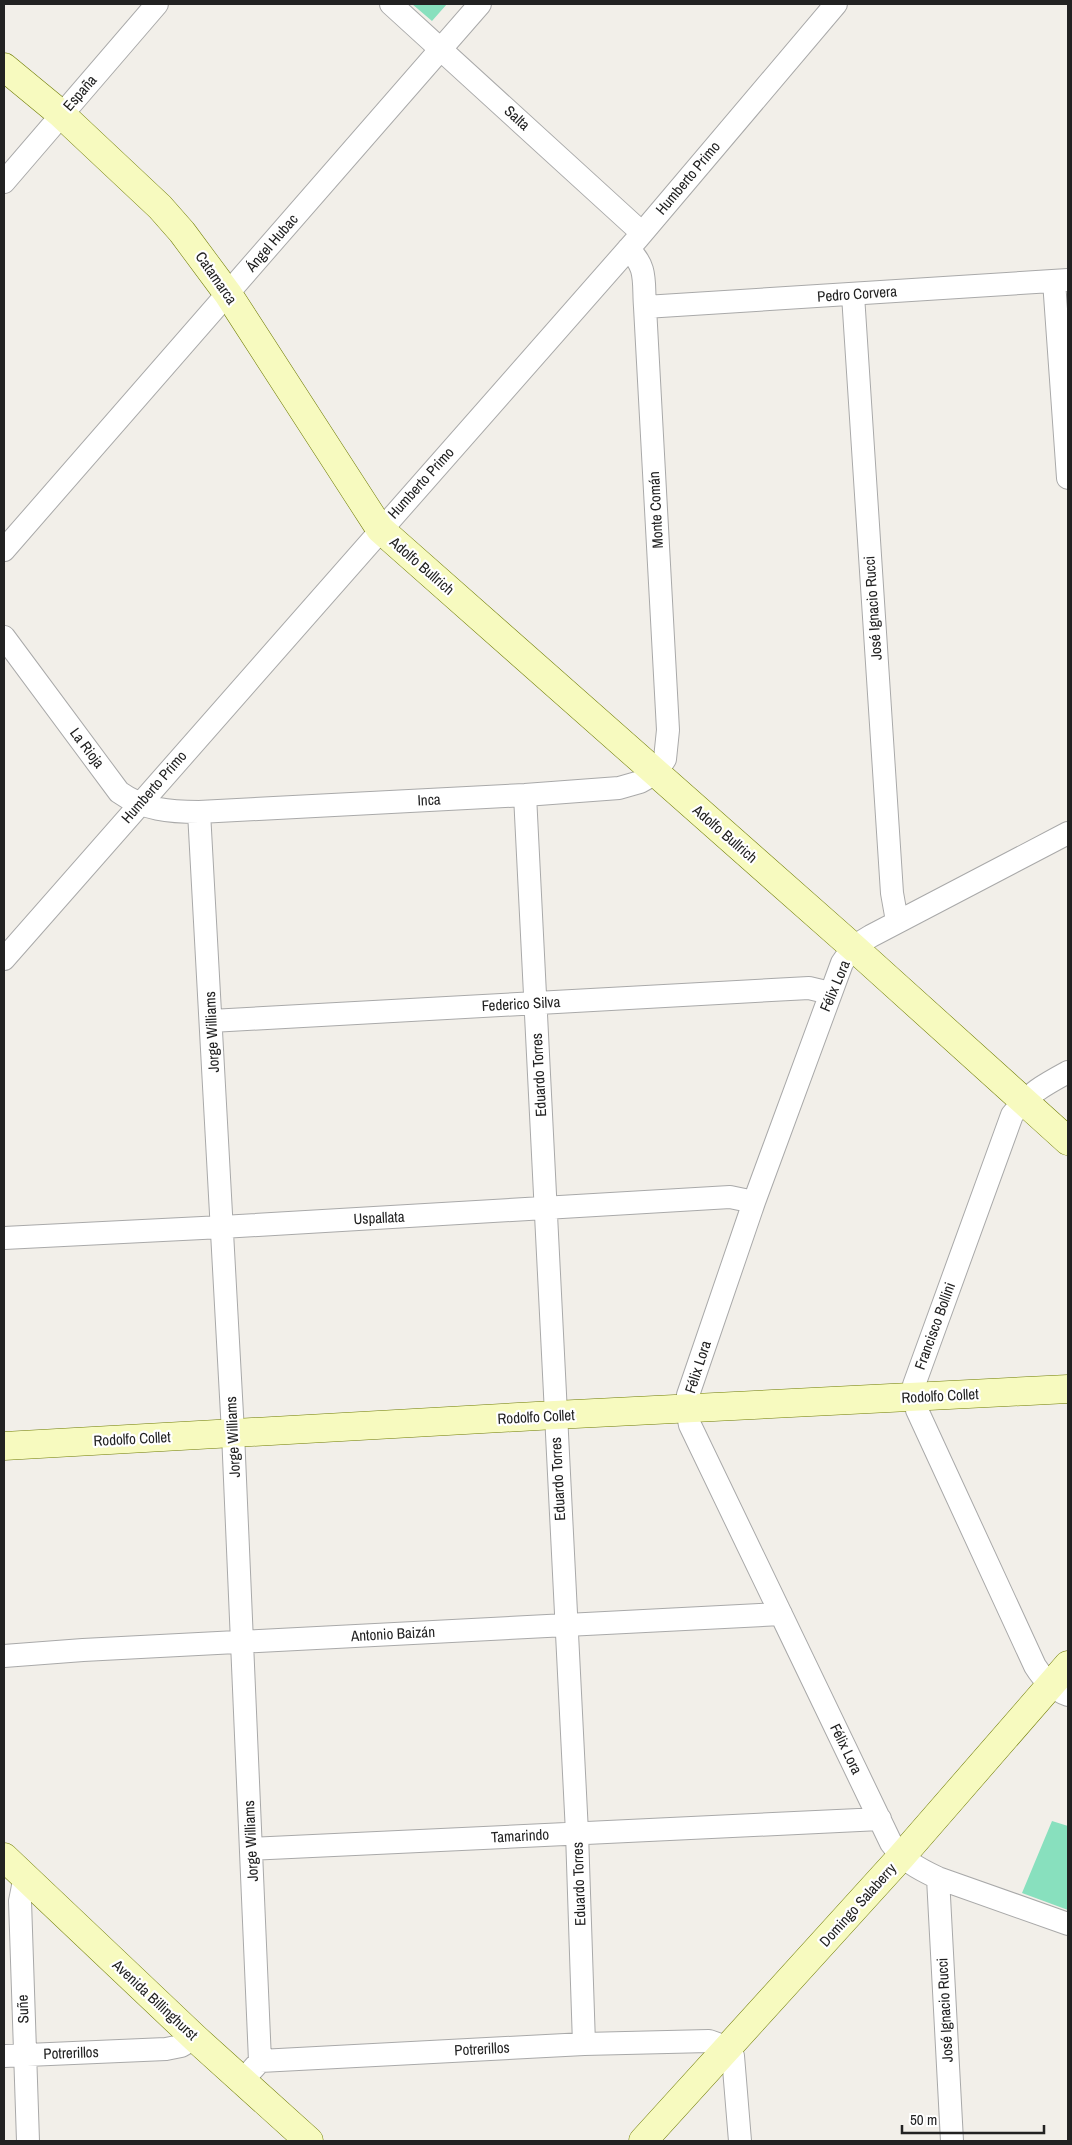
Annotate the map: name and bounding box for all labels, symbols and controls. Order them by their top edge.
street label: España [58,70,101,115]
street label: Salta [500,100,535,135]
street label: Humberto Primo [651,136,725,219]
street label: Ángel Hubac [240,209,303,277]
street label: Catamarca [191,247,242,309]
street label: Pedro Corvera [816,280,898,307]
street label: Humberto Primo [383,442,459,523]
street label: Monte Comán [643,471,668,549]
street label: Adolfo Bullrich [385,531,459,600]
street label: José Ignacio Rucci [858,555,887,661]
street label: La Rioja [65,723,110,772]
street label: Humberto Primo [116,746,191,828]
street label: Inca [417,788,441,811]
street label: Adolfo Bullrich [688,799,762,868]
street label: Félix Lora [814,957,855,1015]
street label: Jorge Williams [199,991,224,1073]
street label: Federico Silva [481,991,561,1016]
street label: Eduardo Torres [526,1033,551,1117]
street label: Uspallata [353,1206,405,1229]
street label: Francisco Bollini [909,1279,960,1372]
street label: Félix Lora [679,1338,716,1396]
street label: Rodolfo Collet [901,1383,980,1408]
street label: Jorge Williams [220,1396,245,1478]
street label: Rodolfo Collet [497,1404,576,1429]
street label: Rodolfo Collet [93,1426,172,1451]
street label: Eduardo Torres [545,1437,570,1521]
street label: Antonio Baizán [349,1621,436,1646]
street label: Félix Lora [825,1720,868,1778]
street label: Jorge Williams [238,1800,263,1882]
street label: Tamarindo [490,1823,550,1848]
street label: Eduardo Torres [567,1842,590,1926]
street label: Domingo Salaberry [814,1858,901,1951]
street label: Avenida Billinghurst [107,1954,203,2045]
street label: José Ignacio Rucci [931,1957,958,2063]
street label: Suñe [12,1994,33,2024]
street label: Potrerillos [454,2037,510,2060]
street label: Potrerillos [43,2041,99,2064]
scale bar [902,2102,1044,2134]
text: 50 m [910,2109,937,2130]

